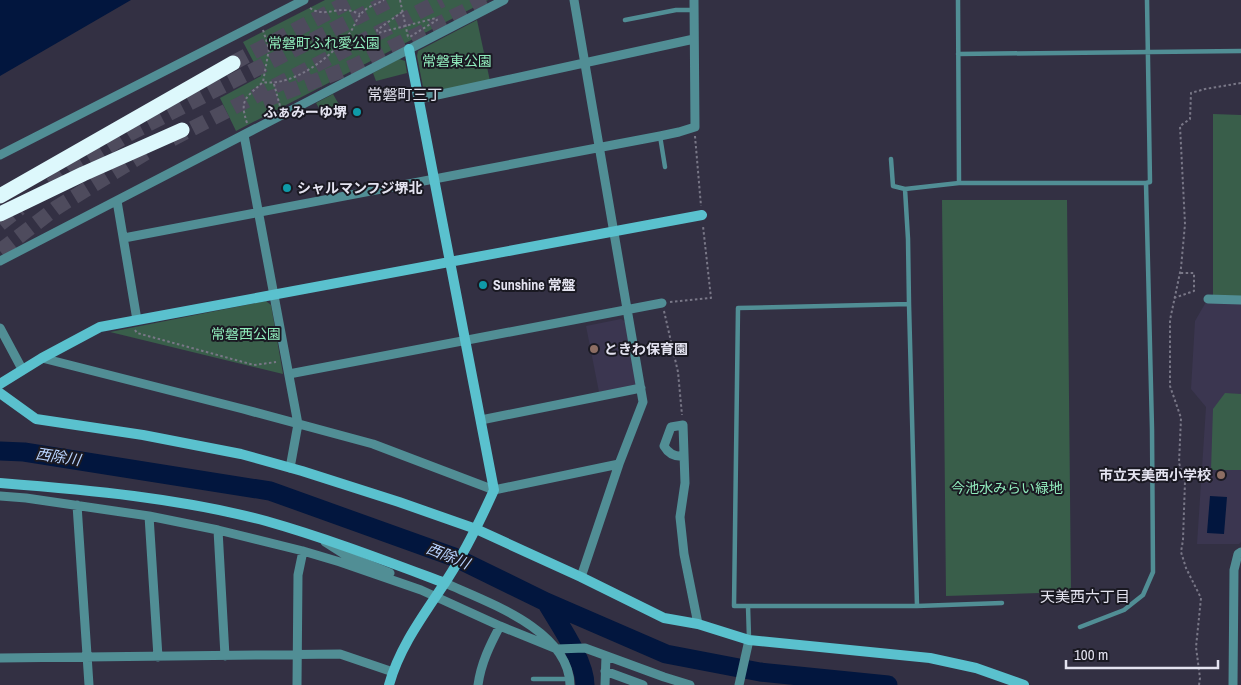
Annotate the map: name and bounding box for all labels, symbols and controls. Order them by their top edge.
park label: 常磐町ふれ愛公園 [268,34,380,52]
park label: 常磐東公園 [422,52,492,70]
district label: 常磐町三丁 [367,84,443,105]
place label: ふぁみーゆ堺 [263,103,347,121]
marker: ふぁみーゆ堺 [351,106,363,118]
place label: シャルマンフジ堺北 [297,179,423,197]
marker: シャルマンフジ堺北 [281,182,293,194]
place label: Sunshine 常盤 [493,276,576,294]
marker: Sunshine 常盤 [477,279,489,291]
park label: 常磐西公園 [211,325,281,343]
place label: ときわ保育園 [604,340,688,358]
marker: ときわ保育園 [588,343,600,355]
water label: 西除川 [34,443,84,471]
place label: 市立天美西小学校 [1099,466,1211,484]
marker: 市立天美西小学校 [1215,469,1227,481]
park label: 今池水みらい緑地 [951,479,1063,497]
water label: 西除川 [423,537,475,574]
district label: 天美西六丁目 [1040,586,1130,607]
scale bar [1066,638,1218,670]
text: 100 m [1074,644,1108,665]

